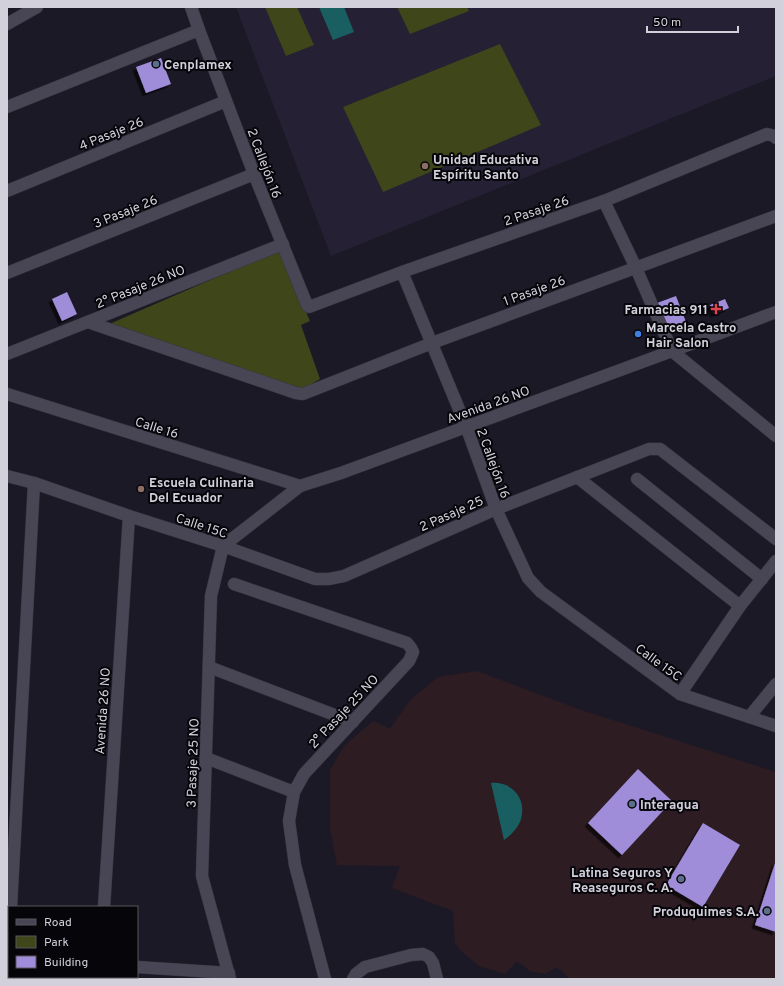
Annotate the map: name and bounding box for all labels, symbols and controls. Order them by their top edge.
scale bar [647,8,738,34]
text: 50 m [653,15,681,31]
place label: Cenplamex [164,58,232,74]
marker: Cenplamex [151,59,161,69]
street label: 4 Pasaje 26 [77,115,146,155]
street label: 2 Callejón 16 [242,126,284,201]
place label: Unidad Educativa Espíritu Santo [433,153,539,184]
marker: Unidad Educativa Espíritu Santo [420,161,430,171]
street label: 3 Pasaje 26 [91,193,160,233]
street label: 2 Pasaje 26 [502,193,571,231]
street label: 2° Pasaje 26 NO [94,263,188,313]
street label: 1 Pasaje 26 [501,273,568,311]
place label: Farmacias 911 [624,303,708,319]
marker: Farmacias 911 [711,304,721,314]
place label: Marcela Castro Hair Salon [646,321,736,352]
marker: Marcela Castro Hair Salon [633,329,643,339]
street label: Avenida 26 NO [445,383,532,428]
street label: Calle 16 [133,415,180,443]
street label: 2 Callejón 16 [472,426,512,501]
place label: Escuela Culinaria Del Ecuador [149,476,254,507]
marker: Escuela Culinaria Del Ecuador [136,484,146,494]
street label: 2 Pasaje 25 [417,494,486,536]
street label: Calle 15C [173,511,229,543]
street label: Calle 15C [631,641,684,686]
street label: Avenida 26 NO [93,667,115,755]
street label: 2° Pasaje 25 NO [306,672,383,753]
street label: 3 Pasaje 25 NO [184,718,204,808]
place label: Interagua [640,798,699,814]
marker: Interagua [627,799,637,809]
place label: Latina Seguros Y Reaseguros C. A. [571,866,673,897]
marker: Latina Seguros Y Reaseguros C. A. [676,874,686,884]
place label: Produquimes S.A. [653,905,759,921]
legend [8,906,138,978]
marker: Produquimes S.A. [762,906,772,916]
text: Road [44,915,72,931]
text: Park [44,935,69,951]
text: Building [44,955,88,971]

